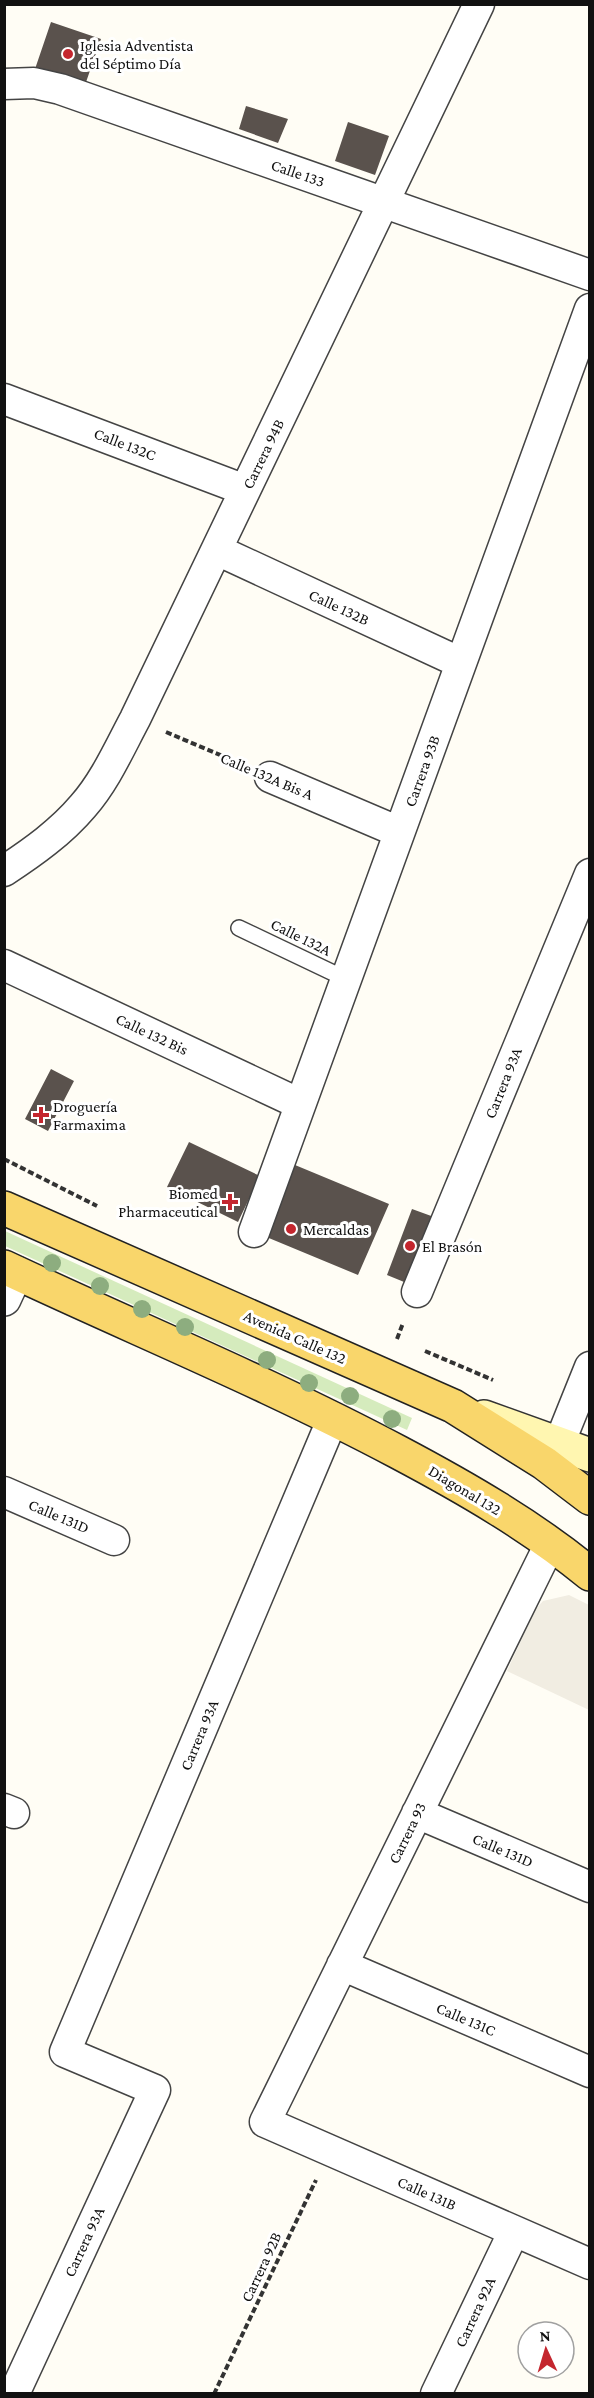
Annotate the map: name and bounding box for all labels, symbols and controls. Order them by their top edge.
place label: Iglesia Adventista del Séptimo Día [80,37,194,73]
marker: Iglesia Adventista del Séptimo Día [61,47,75,61]
street label: Calle 133 [269,156,327,190]
street label: Carrera 94B [239,416,287,492]
street label: Calle 132C [92,424,158,464]
street label: Calle 132B [306,586,372,628]
street label: Carrera 93B [401,733,443,809]
street label: Calle 132A Bis A [218,749,317,804]
street label: Calle 132A [268,915,335,959]
street label: Calle 132 Bis [113,1010,191,1058]
street label: Carrera 93A [481,1044,525,1121]
place label: Droguería Farmaxima [53,1098,126,1133]
marker: Droguería Farmaxima [34,1108,48,1122]
place label: Biomed Pharmaceutical [118,1185,219,1220]
marker: Biomed Pharmaceutical [223,1195,237,1209]
place label: Mercaldas [303,1221,369,1238]
marker: Mercaldas [284,1222,298,1236]
place label: El Brasón [422,1238,483,1255]
marker: El Brasón [403,1239,417,1253]
street label: Avenida Calle 132 [241,1307,349,1367]
street label: Diagonal 132 [425,1462,505,1519]
street label: Calle 131D [26,1496,92,1536]
street label: Carrera 93A [177,1696,222,1773]
street label: Carrera 93 [385,1800,429,1866]
street label: Calle 131D [470,1830,536,1870]
street label: Calle 131C [434,1999,498,2039]
street label: Calle 131B [395,2173,459,2214]
street label: Carrera 93A [60,2204,108,2280]
street label: Carrera 92B [237,2229,285,2305]
street label: Carrera 92A [451,2274,499,2350]
north arrow [516,2320,576,2380]
text: N [539,2327,551,2344]

